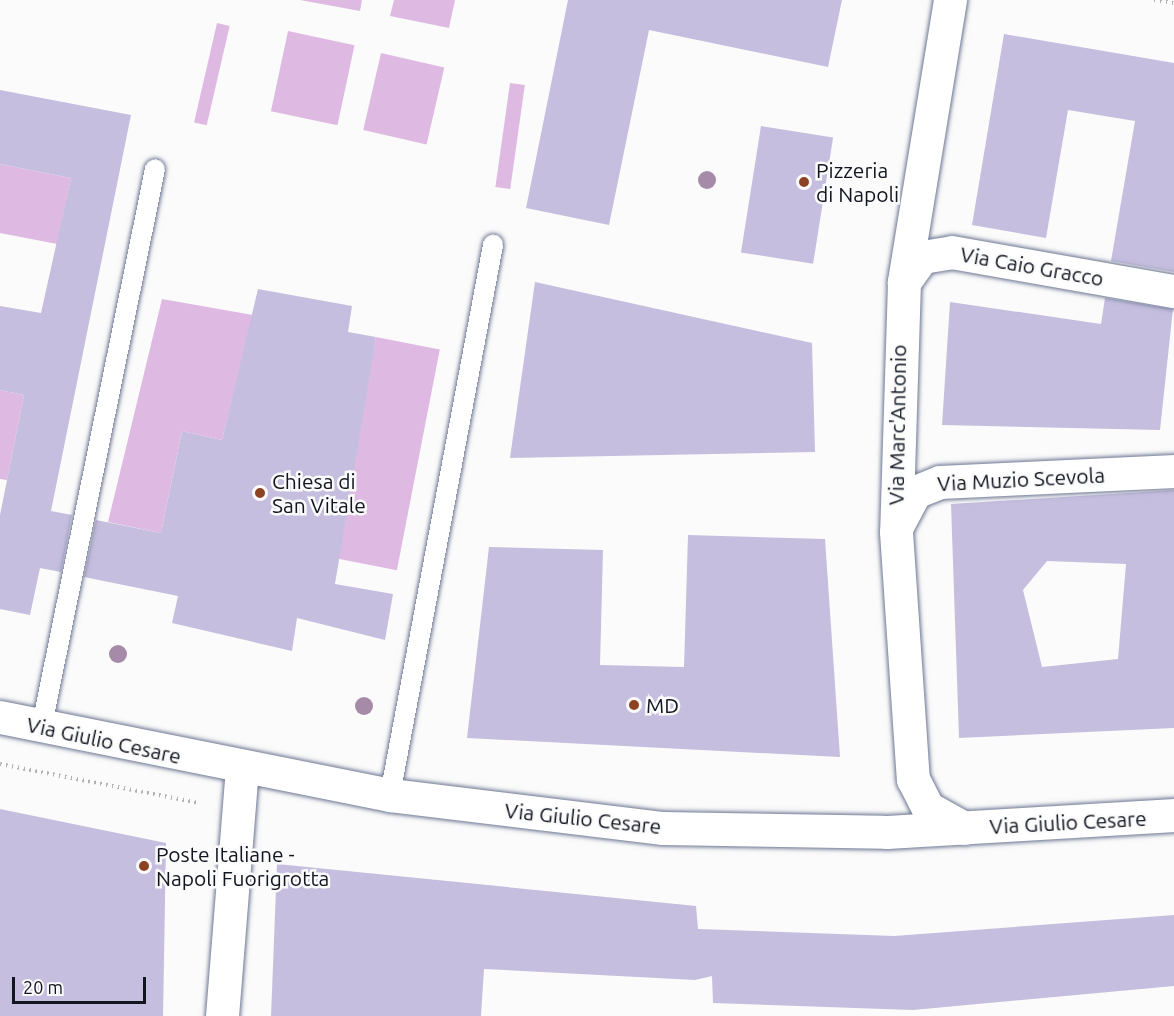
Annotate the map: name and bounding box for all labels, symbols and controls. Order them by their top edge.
place label: Pizzeria di Napoli [816,157,899,207]
marker: Pizzeria di Napoli [797,175,811,189]
street label: Via Caio Gracco [958,241,1106,291]
street label: Via Marc'Antonio [883,344,911,506]
street label: Via Muzio Scevola [936,462,1106,496]
place label: Chiesa di San Vitale [272,468,366,518]
marker: Chiesa di San Vitale [253,486,267,500]
place label: MD [646,692,679,718]
marker: MD [627,698,641,712]
street label: Via Giulio Cesare [24,711,184,769]
street label: Via Giulio Cesare [503,797,663,839]
street label: Via Giulio Cesare [989,805,1147,839]
place label: Poste Italiane - Napoli Fuorigrotta [156,841,329,891]
marker: Poste Italiane - Napoli Fuorigrotta [137,859,151,873]
scale bar [15,965,148,1003]
text: 20 m [23,977,63,997]

